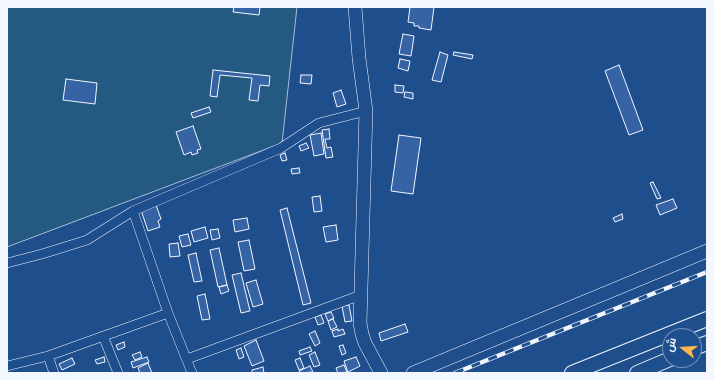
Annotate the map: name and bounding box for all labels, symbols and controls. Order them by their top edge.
north arrow [662,328,702,368]
text: ش [662,336,680,354]

